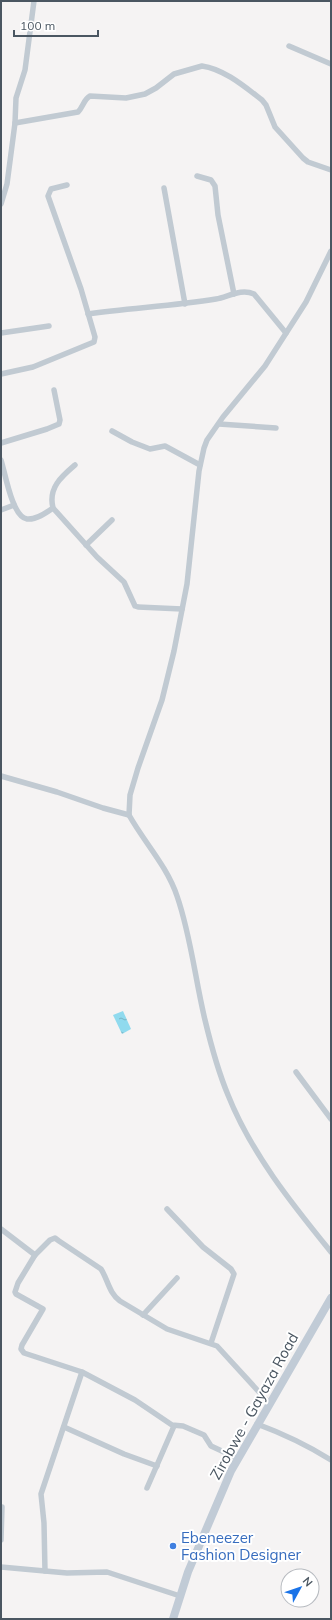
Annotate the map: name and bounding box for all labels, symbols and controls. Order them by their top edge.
scale bar [14,12,98,38]
text: 100 m [20,18,55,33]
street label: Zirobwe - Gayaza Road [206,1329,302,1483]
place label: Ebeneezer Fashion Designer [181,1528,302,1564]
marker: Ebeneezer Fashion Designer [168,1541,178,1551]
north arrow [280,1568,320,1608]
text: N [300,1574,316,1589]

